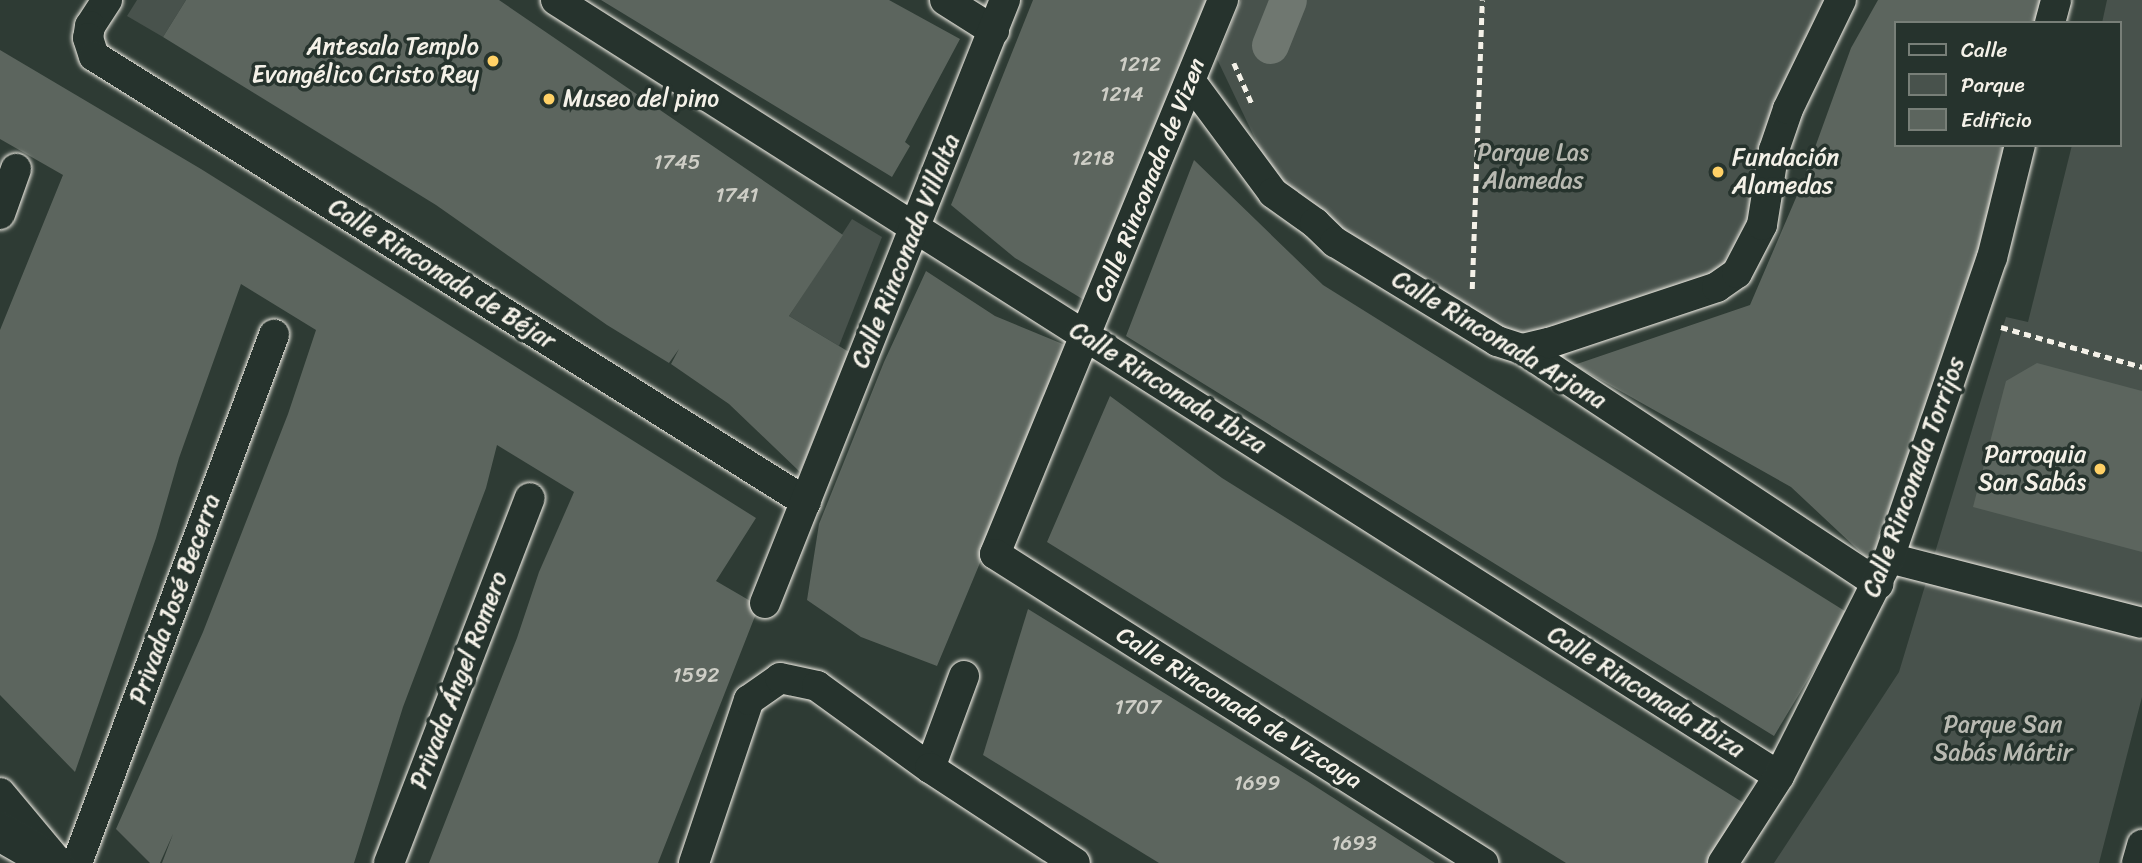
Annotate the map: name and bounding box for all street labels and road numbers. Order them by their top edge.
street label: Calle Rinconada de Vizen [1088,53,1212,307]
street label: Calle Rinconada Villalta [846,130,966,372]
street label: Calle Rinconada de Béjar [323,192,561,356]
street label: Calle Rinconada Arjona [1387,265,1611,415]
street label: Calle Rinconada Ibiza [1064,316,1272,460]
street label: Calle Rinconada Torrijos [1857,353,1971,601]
street label: Privada José Becerra [124,490,226,708]
street label: Privada Ángel Romero [404,567,514,793]
street label: Calle Rinconada de Vizcaya [1110,620,1368,796]
street label: Calle Rinconada Ibiza [1542,620,1750,764]

